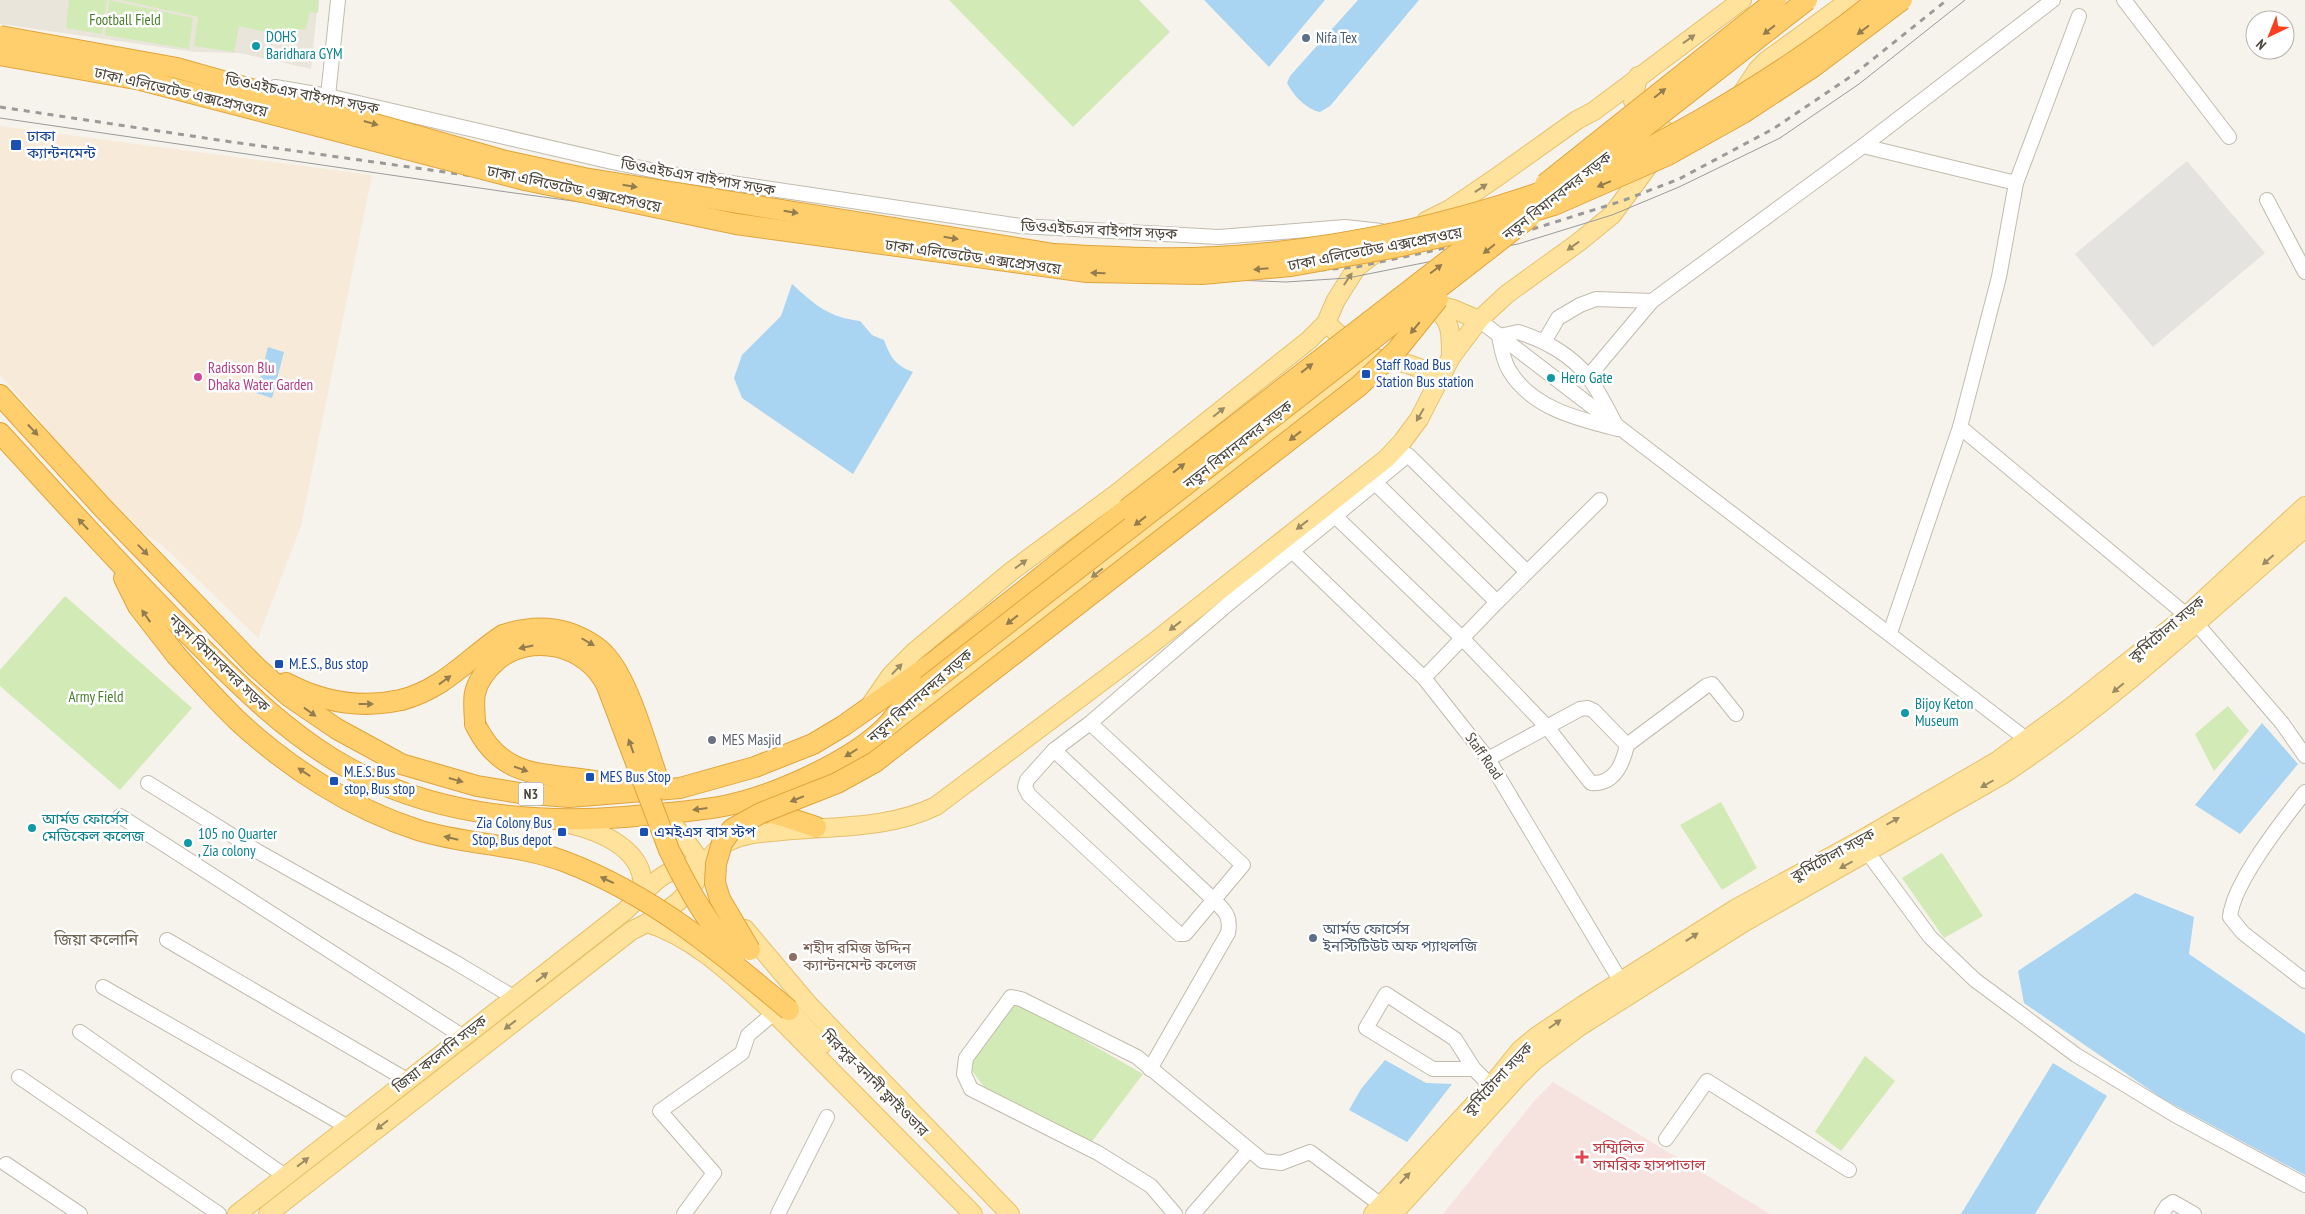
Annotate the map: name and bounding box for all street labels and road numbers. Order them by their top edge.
street label: ঢাকা এলিভেটেড এক্সপ্রেসওয়ে [92,62,270,121]
street label: ডিওএইচএস বাইপাস সড়ক [222,69,382,118]
street label: নতুন বিমানবন্দর সড়ক [1498,147,1616,245]
street label: ডিওএইচএস বাইপাস সড়ক [618,153,778,200]
street label: ঢাকা এলিভেটেড এক্সপ্রেসওয়ে [484,161,663,216]
street label: ডিওএইচএস বাইপাস সড়ক [1019,216,1179,243]
street label: ঢাকা এলিভেটেড এক্সপ্রেসওয়ে [1285,222,1464,275]
street label: ঢাকা এলিভেটেড এক্সপ্রেসওয়ে [883,235,1063,278]
street label: নতুন বিমানবন্দর সড়ক [1179,396,1297,494]
street label: কুর্মিটোলা সড়ক [2124,591,2209,666]
street label: নতুন বিমানবন্দর সড়ক [164,609,274,716]
street label: নতুন বিমানবন্দর সড়ক [863,644,977,747]
street label: Staff Road [1461,729,1507,783]
road number: N3 [518,782,544,806]
street label: কুর্মিটোলা সড়ক [1787,823,1879,886]
street label: জিয়া কলোনি সড়ক [388,1010,491,1097]
street label: মিরপুর-বনানী ফ্লাইওভার [817,1024,934,1141]
street label: কুর্মিটোলা সড়ক [1458,1037,1537,1120]

